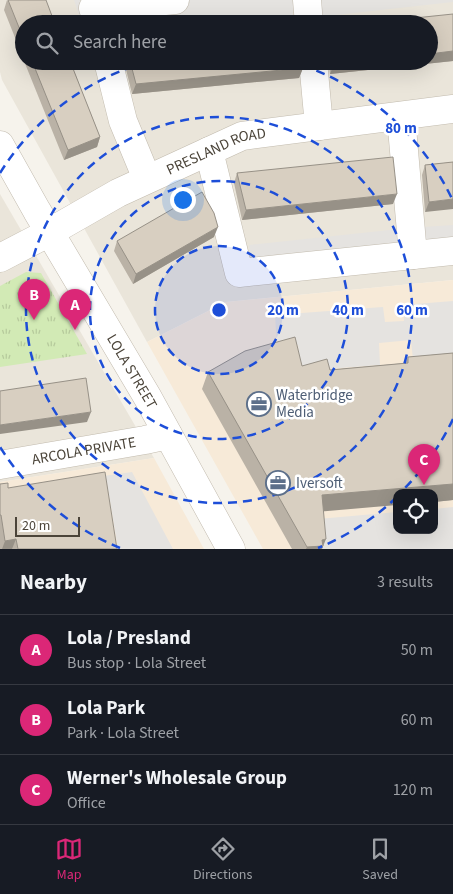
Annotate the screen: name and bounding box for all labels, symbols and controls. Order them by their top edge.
search box [15,15,438,70]
icon: search [33,29,61,57]
text: Search here [73,29,167,56]
text: 80 m [385,118,417,139]
street label: PRESLAND ROAD [163,123,267,180]
your location [170,187,196,213]
pin: B [18,279,50,320]
pin: A [59,289,91,330]
text: 20 m [267,300,299,321]
text: 40 m [332,300,364,321]
text: 60 m [396,300,428,321]
centre of rings [210,301,228,319]
street label: LOLA STREET [102,330,162,412]
place label: Waterbridge Media [276,385,353,423]
office icon: Waterbridge Media [246,391,272,417]
street label: ARCOLA PRIVATE [30,431,137,470]
pin: C [408,444,440,485]
office icon: Iversoft [265,470,291,496]
place label: Iversoft [296,473,343,494]
map controls [393,489,438,534]
button: locate [393,489,438,534]
scale bar [15,514,80,537]
text: 20 m [22,516,50,536]
text: Nearby [20,567,87,597]
text: 3 results [377,571,433,593]
text: Lola / Presland [67,625,191,652]
text: A [31,639,41,661]
text: 50 m [401,639,433,661]
text: Bus stop · Lola Street [67,652,206,674]
text: Lola Park [67,695,145,722]
text: B [31,709,41,731]
text: 60 m [401,709,433,731]
text: Park · Lola Street [67,722,179,744]
text: Werner's Wholesale Group [67,765,287,792]
text: C [31,779,41,801]
text: 120 m [393,779,433,801]
text: Office [67,792,106,814]
tab: Map [55,835,83,885]
tab: Directions [193,835,252,885]
tab: Saved [362,835,398,885]

